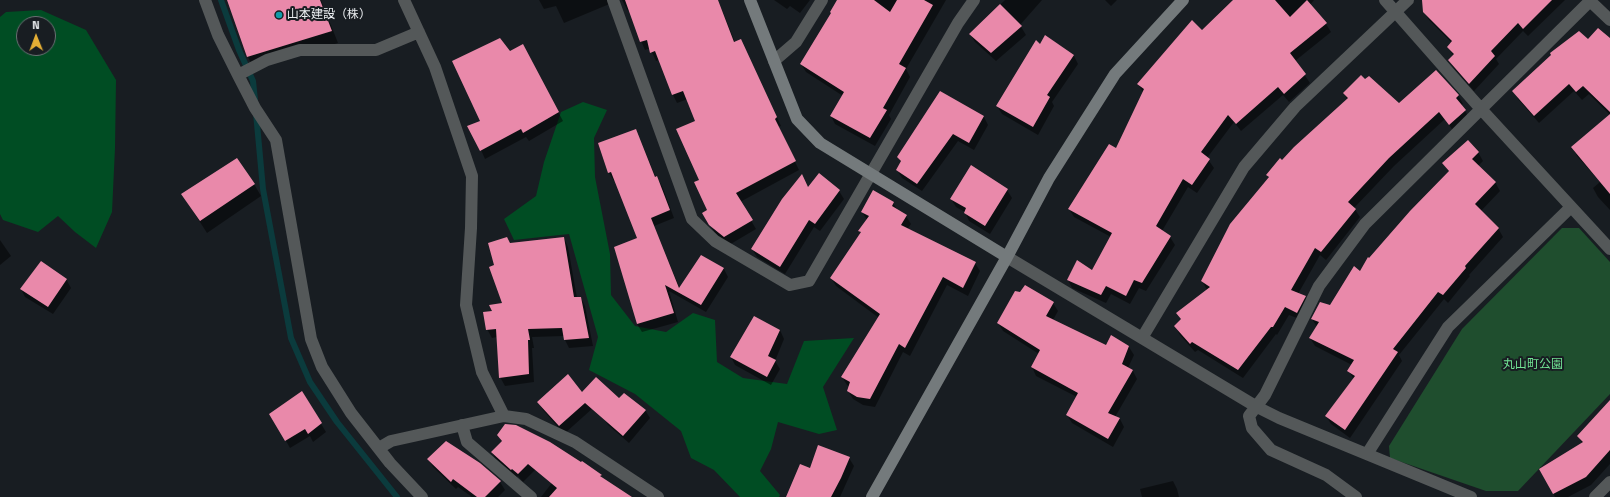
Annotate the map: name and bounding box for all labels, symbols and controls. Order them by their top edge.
place label: 山本建設（株） [287,8,371,22]
marker: 山本建設（株） [274,10,284,20]
north arrow [16,16,56,56]
text: N [32,17,40,33]
park label: 丸山町公園 [1503,358,1563,372]

